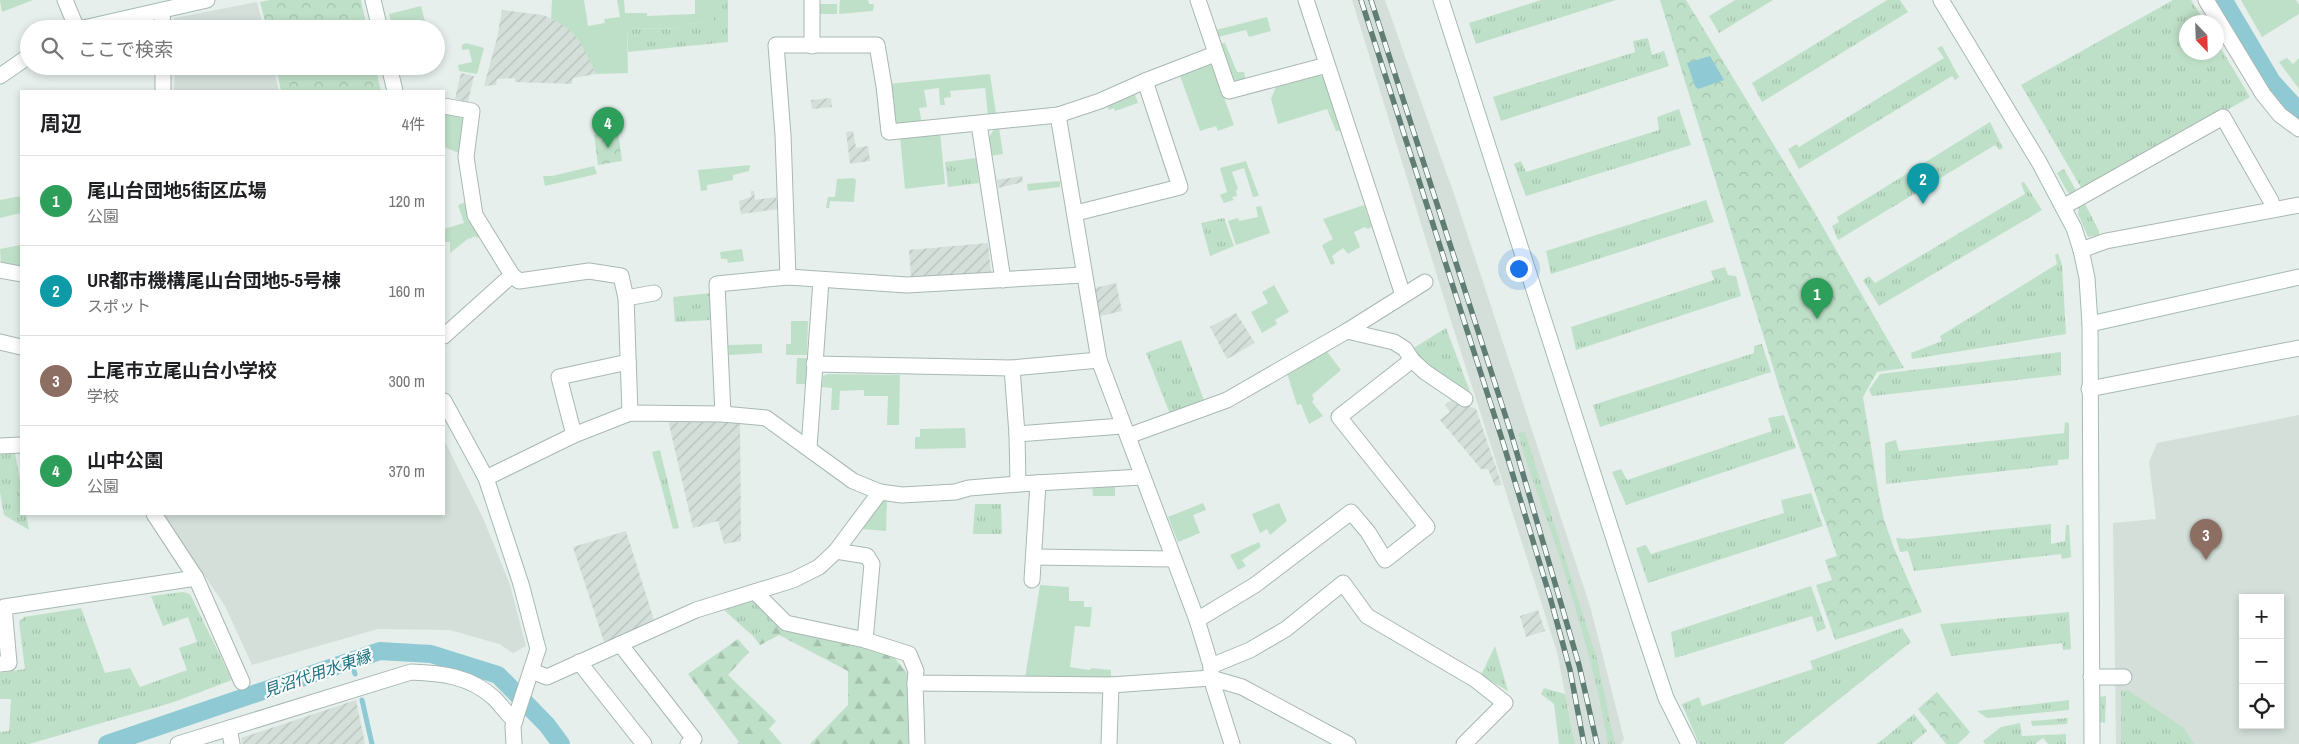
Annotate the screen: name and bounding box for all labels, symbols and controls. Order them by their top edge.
north arrow [2179,15,2224,60]
search box [20,20,445,75]
icon: search [38,34,66,62]
text: ここで検索 [78,36,173,62]
pin: 4 [592,107,624,148]
text: 周辺 [40,109,82,138]
text: 4件 [402,113,425,135]
pin: 2 [1907,163,1939,204]
text: 尾山台団地5街区広場 [87,177,267,203]
text: 1 [52,190,60,212]
text: 120 m [389,190,425,212]
text: 公園 [87,205,119,227]
your location [1506,256,1532,282]
text: UR都市機構尾山台団地5-5号棟 [87,267,341,293]
pin: 1 [1801,278,1833,319]
text: 2 [52,280,60,302]
text: 160 m [389,280,425,302]
text: スポット [87,295,151,317]
text: 上尾市立尾山台小学校 [87,357,277,383]
text: 3 [52,370,60,392]
text: 300 m [389,370,425,392]
text: 学校 [87,385,119,407]
text: 山中公園 [87,447,163,473]
text: 4 [52,460,60,482]
text: 370 m [389,460,425,482]
text: 公園 [87,475,119,497]
pin: 3 [2190,519,2222,560]
map controls [2239,594,2284,729]
button: + [2239,594,2284,639]
button: − [2239,639,2284,684]
water label: 見沼代用水東縁 [260,644,375,702]
button: locate [2239,684,2284,729]

